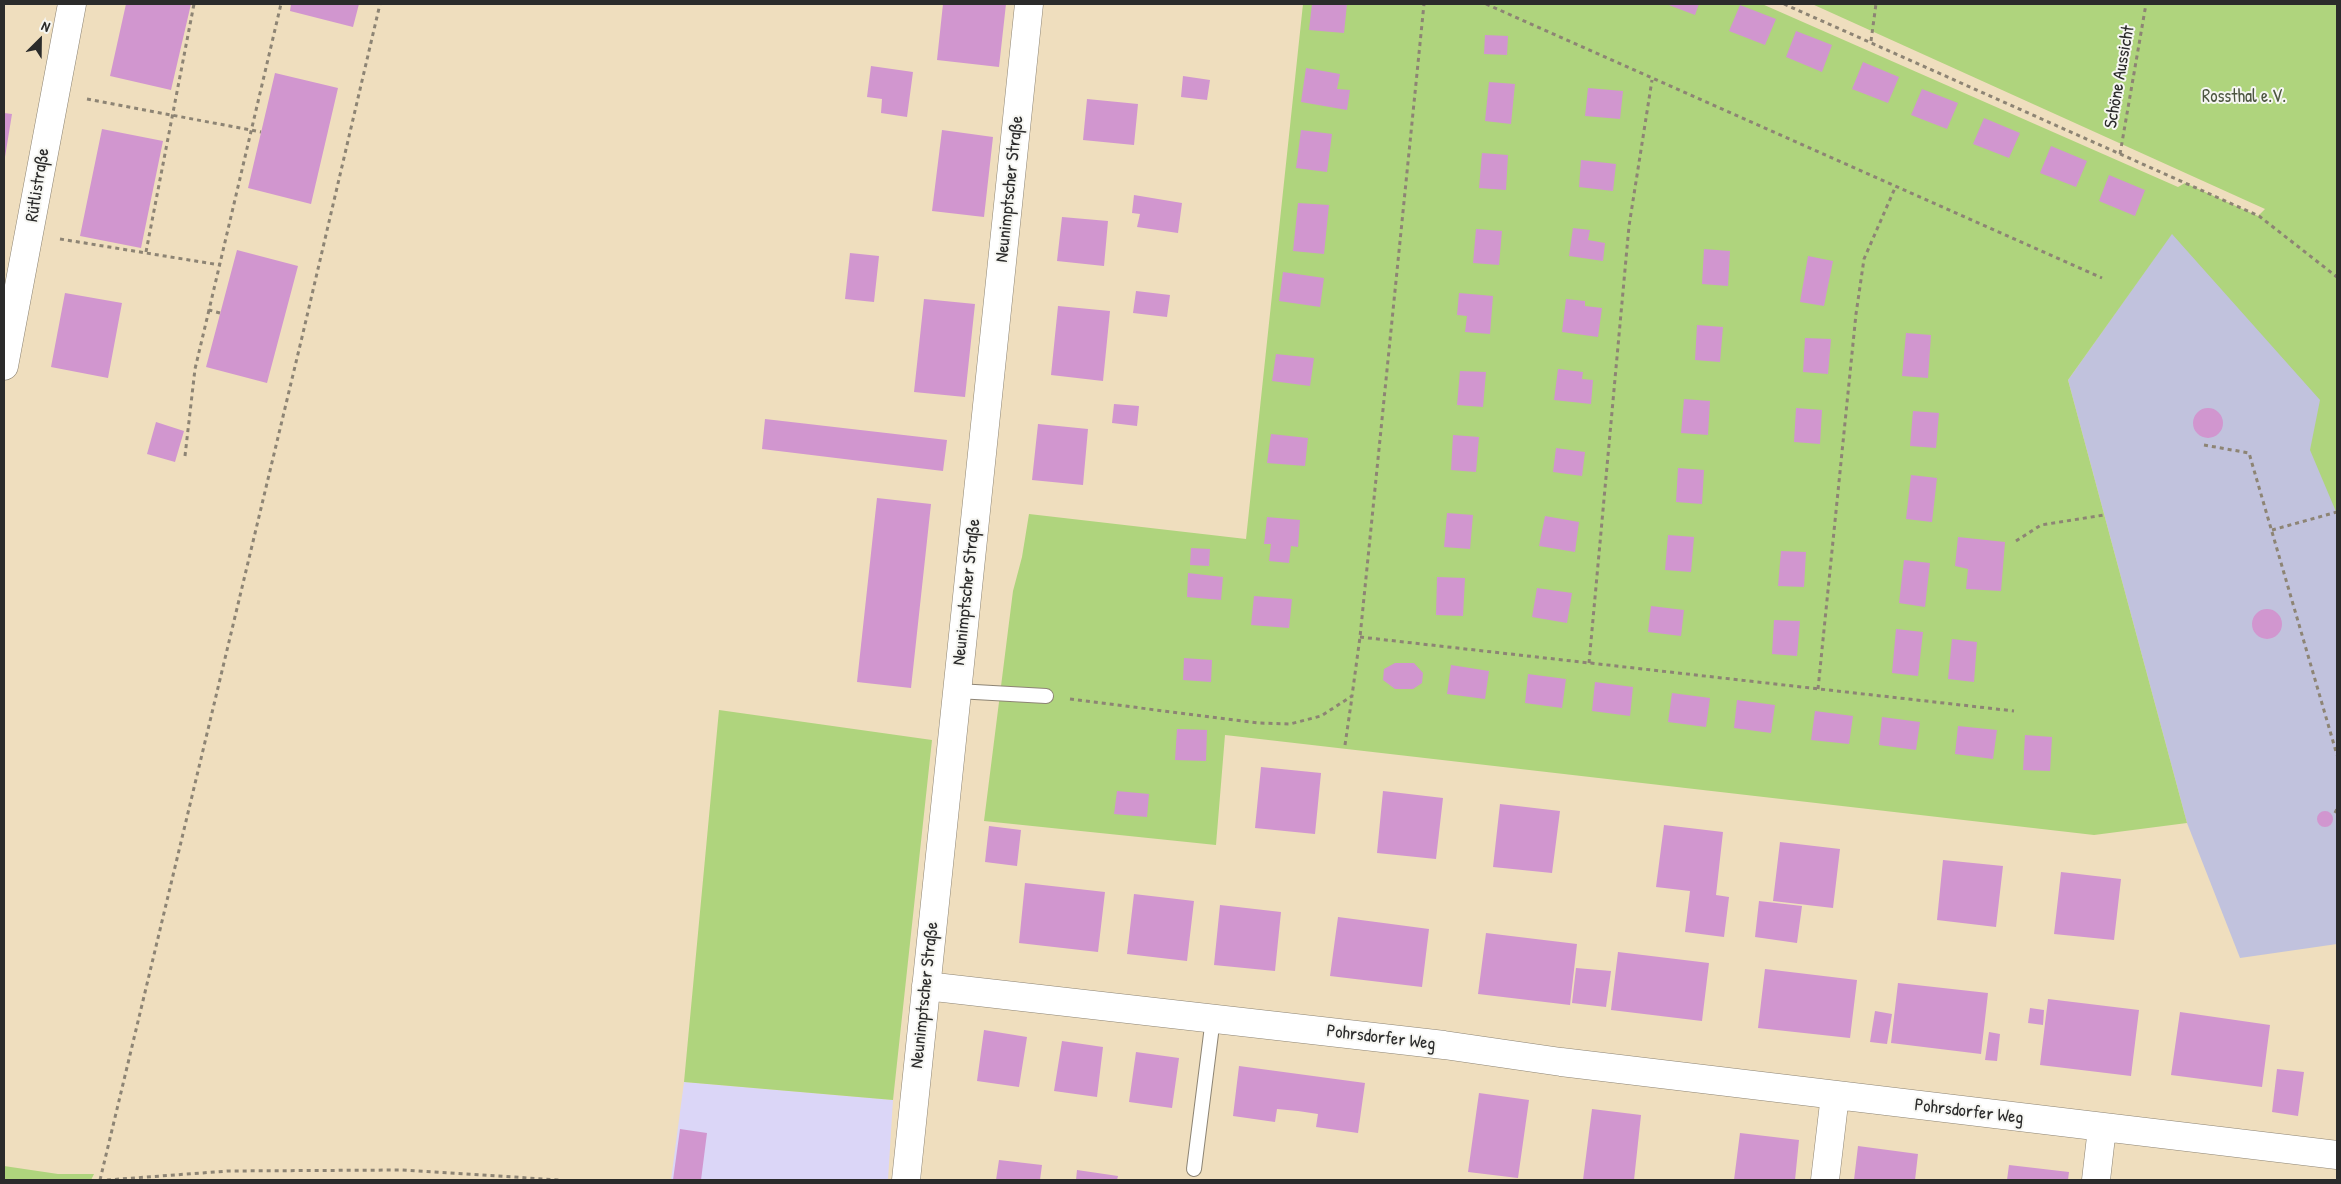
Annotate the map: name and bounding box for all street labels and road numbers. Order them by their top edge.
street label: Schöne Aussicht [2100,24,2140,130]
street label: Neunimptscher Straße [992,115,1028,263]
street label: Rütlistraße [22,147,54,223]
street label: Neunimptscher Straße [949,518,985,666]
street label: Neunimptscher Straße [907,921,943,1069]
street label: Pohrsdorfer Weg [1325,1021,1437,1055]
street label: Pohrsdorfer Weg [1913,1095,2025,1129]

